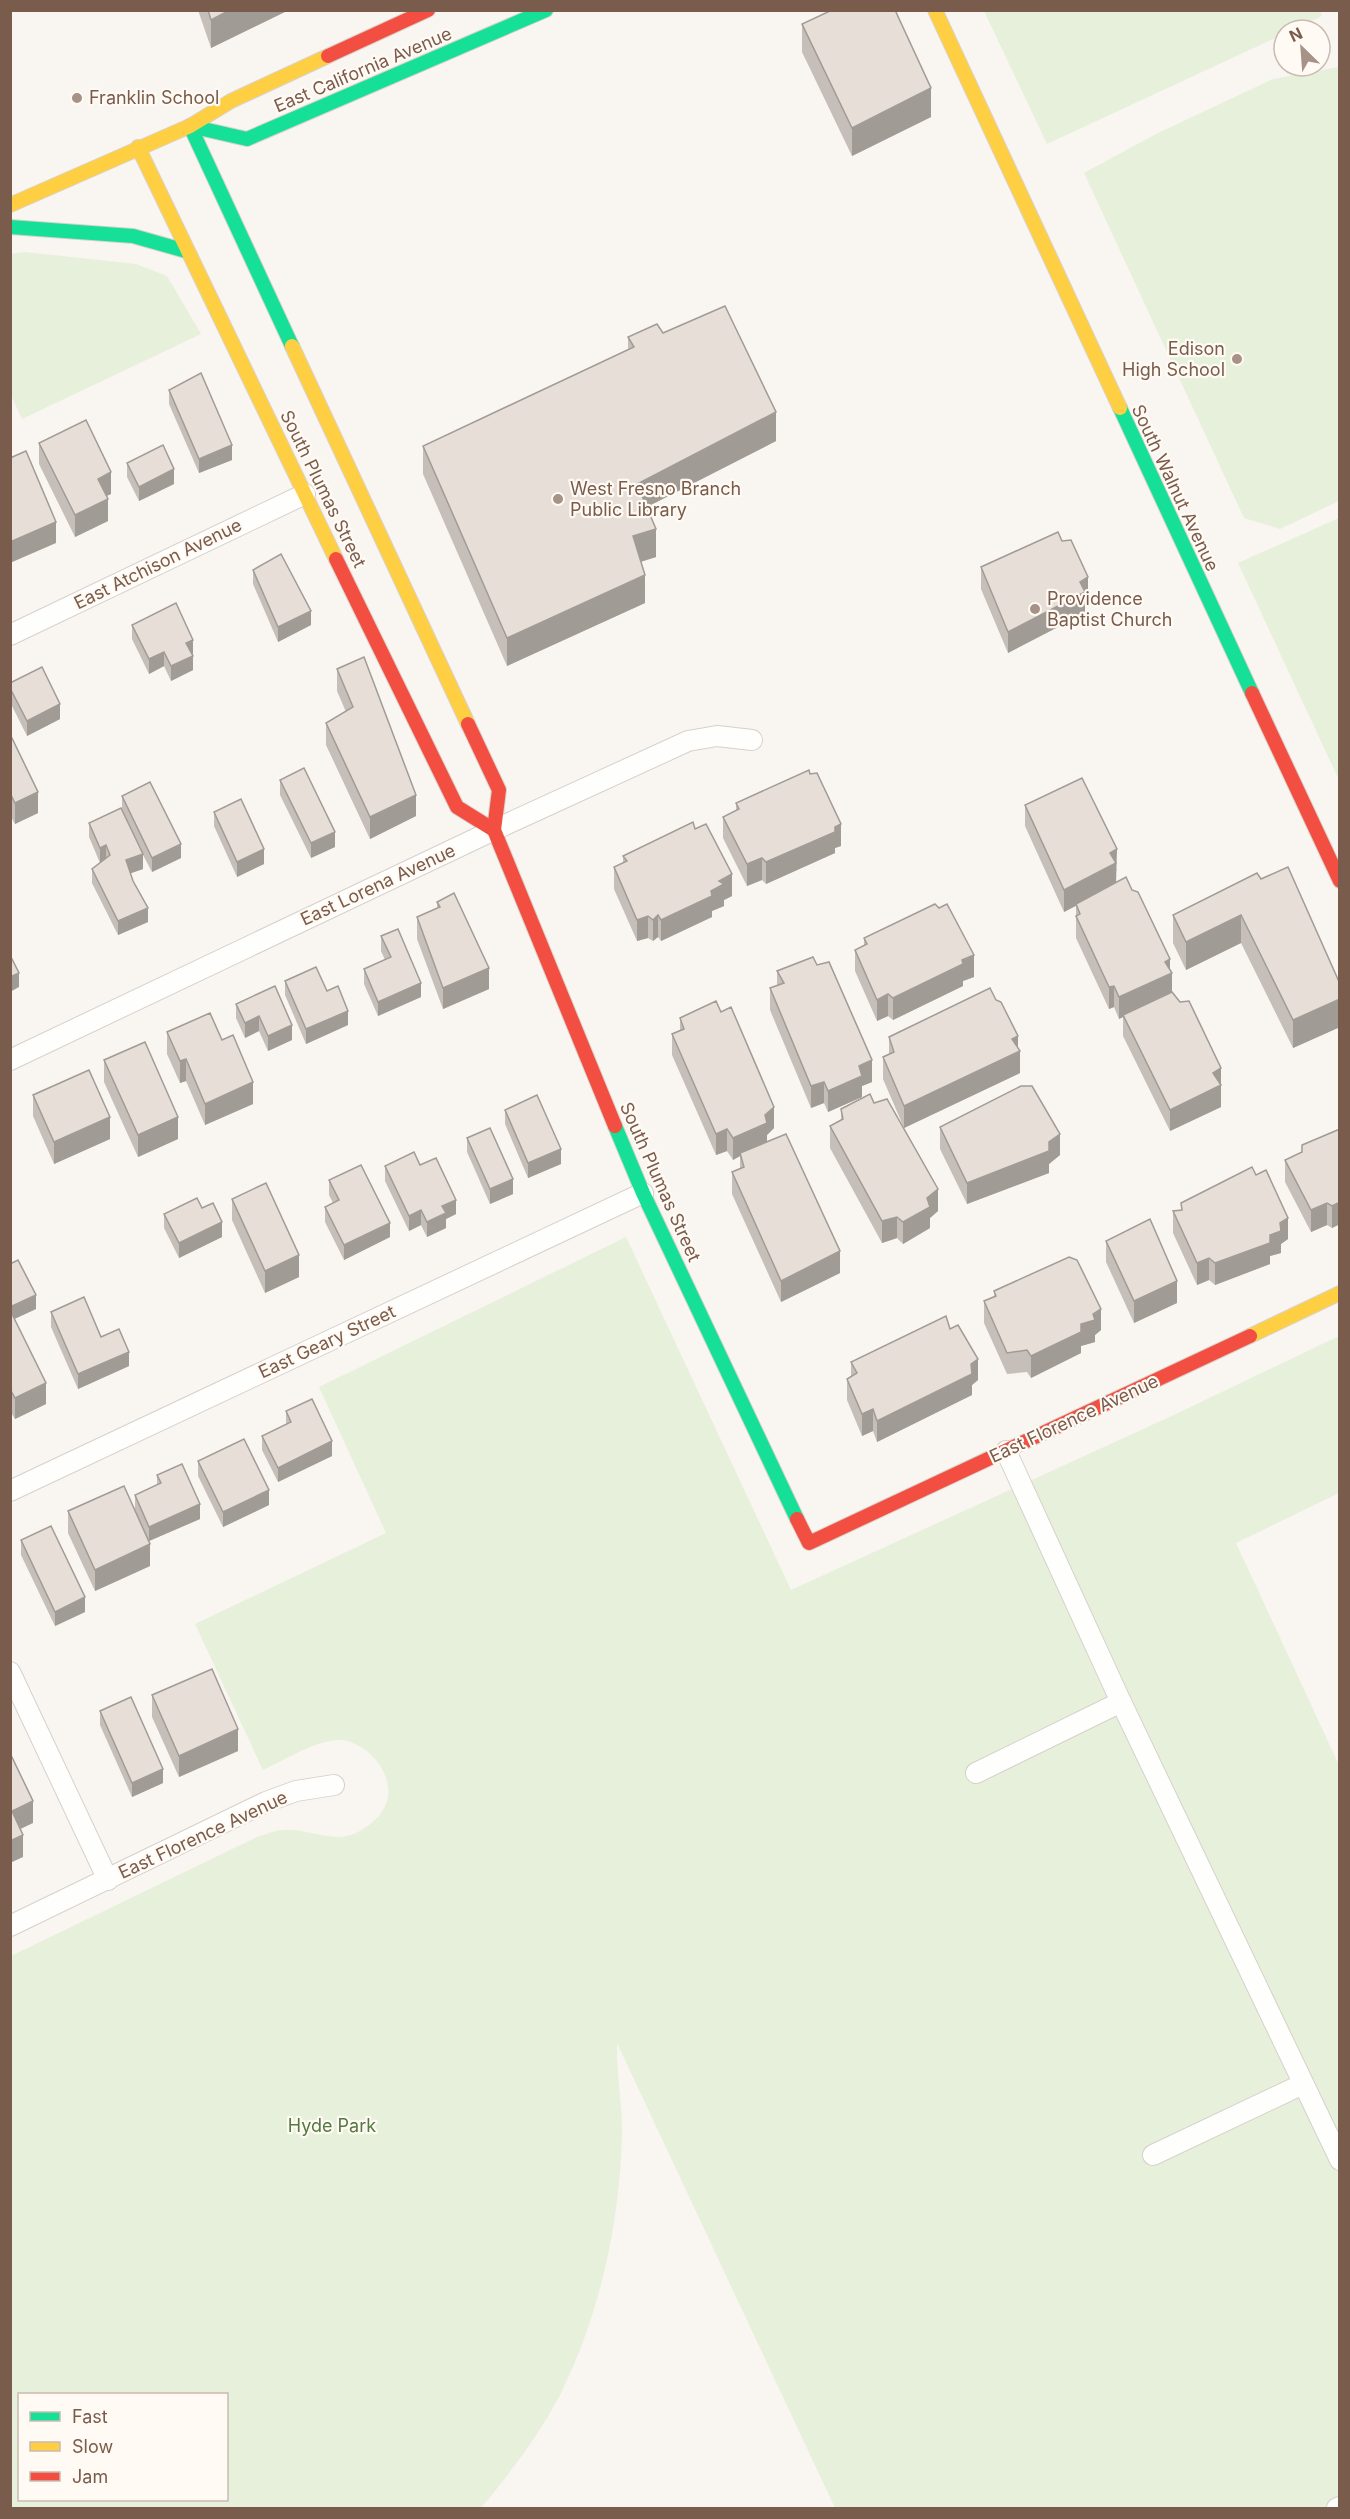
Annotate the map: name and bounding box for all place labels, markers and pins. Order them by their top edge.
place label: Franklin School [89,87,219,108]
marker: Franklin School [70,91,84,105]
place label: Edison High School [1122,338,1225,380]
marker: Edison High School [1230,352,1244,366]
place label: West Fresno Branch Public Library [570,478,741,520]
marker: West Fresno Branch Public Library [551,492,565,506]
place label: Providence Baptist Church [1047,588,1172,630]
marker: Providence Baptist Church [1028,602,1042,616]

